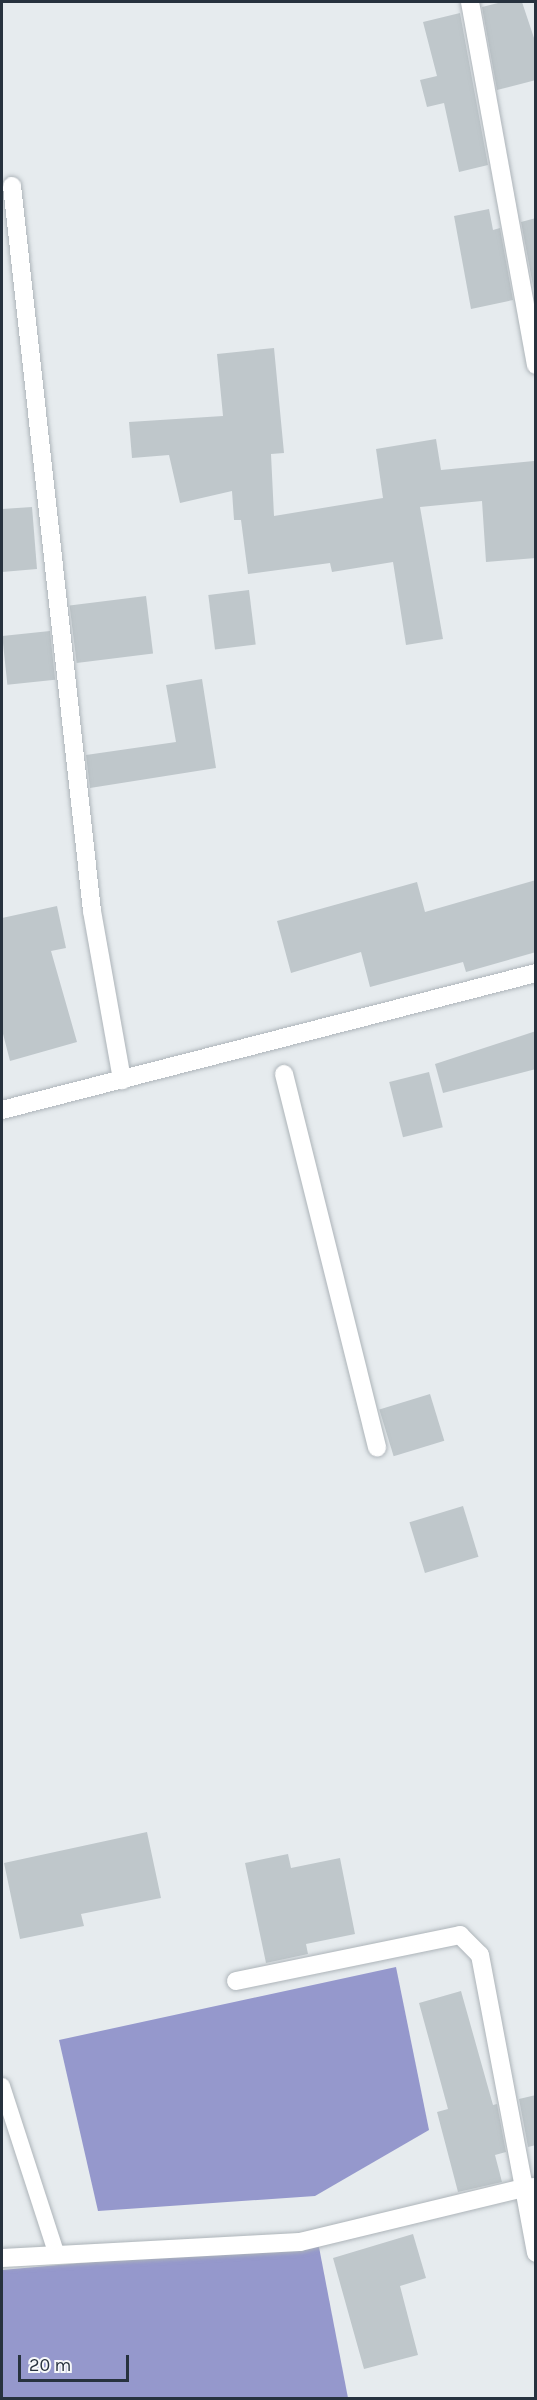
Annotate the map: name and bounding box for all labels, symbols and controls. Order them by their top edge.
scale bar [21,2343,132,2381]
text: 20 m [29,2354,71,2376]

